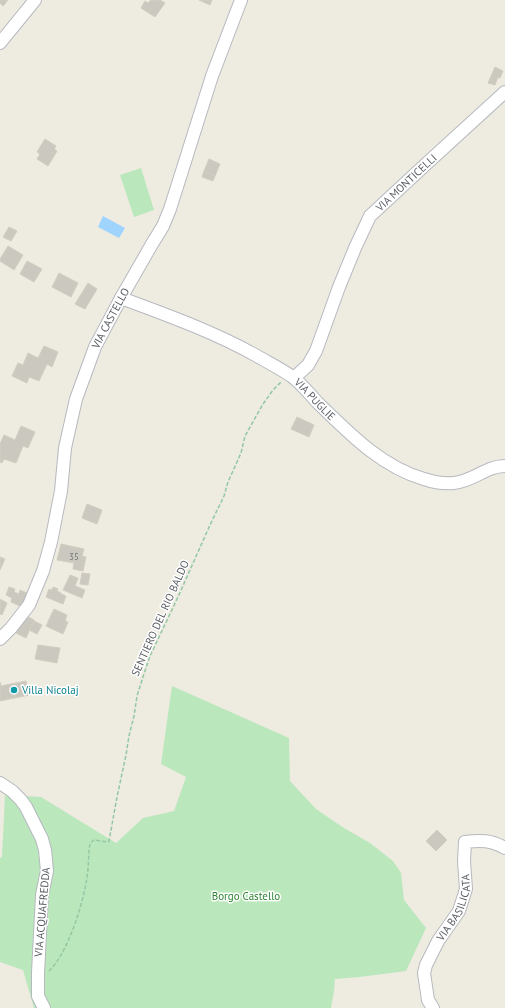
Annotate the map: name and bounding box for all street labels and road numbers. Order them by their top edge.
street label: VIA MONTICELLI [372,151,440,215]
street label: VIA CASTELLO [88,285,132,352]
street label: VIA PUGLIE [291,374,339,423]
street label: SENTIERO DEL RIO BALDO [128,558,192,678]
street label: VIA ACQUAFREDDA [31,866,53,958]
street label: VIA BASILICATA [433,873,473,944]

